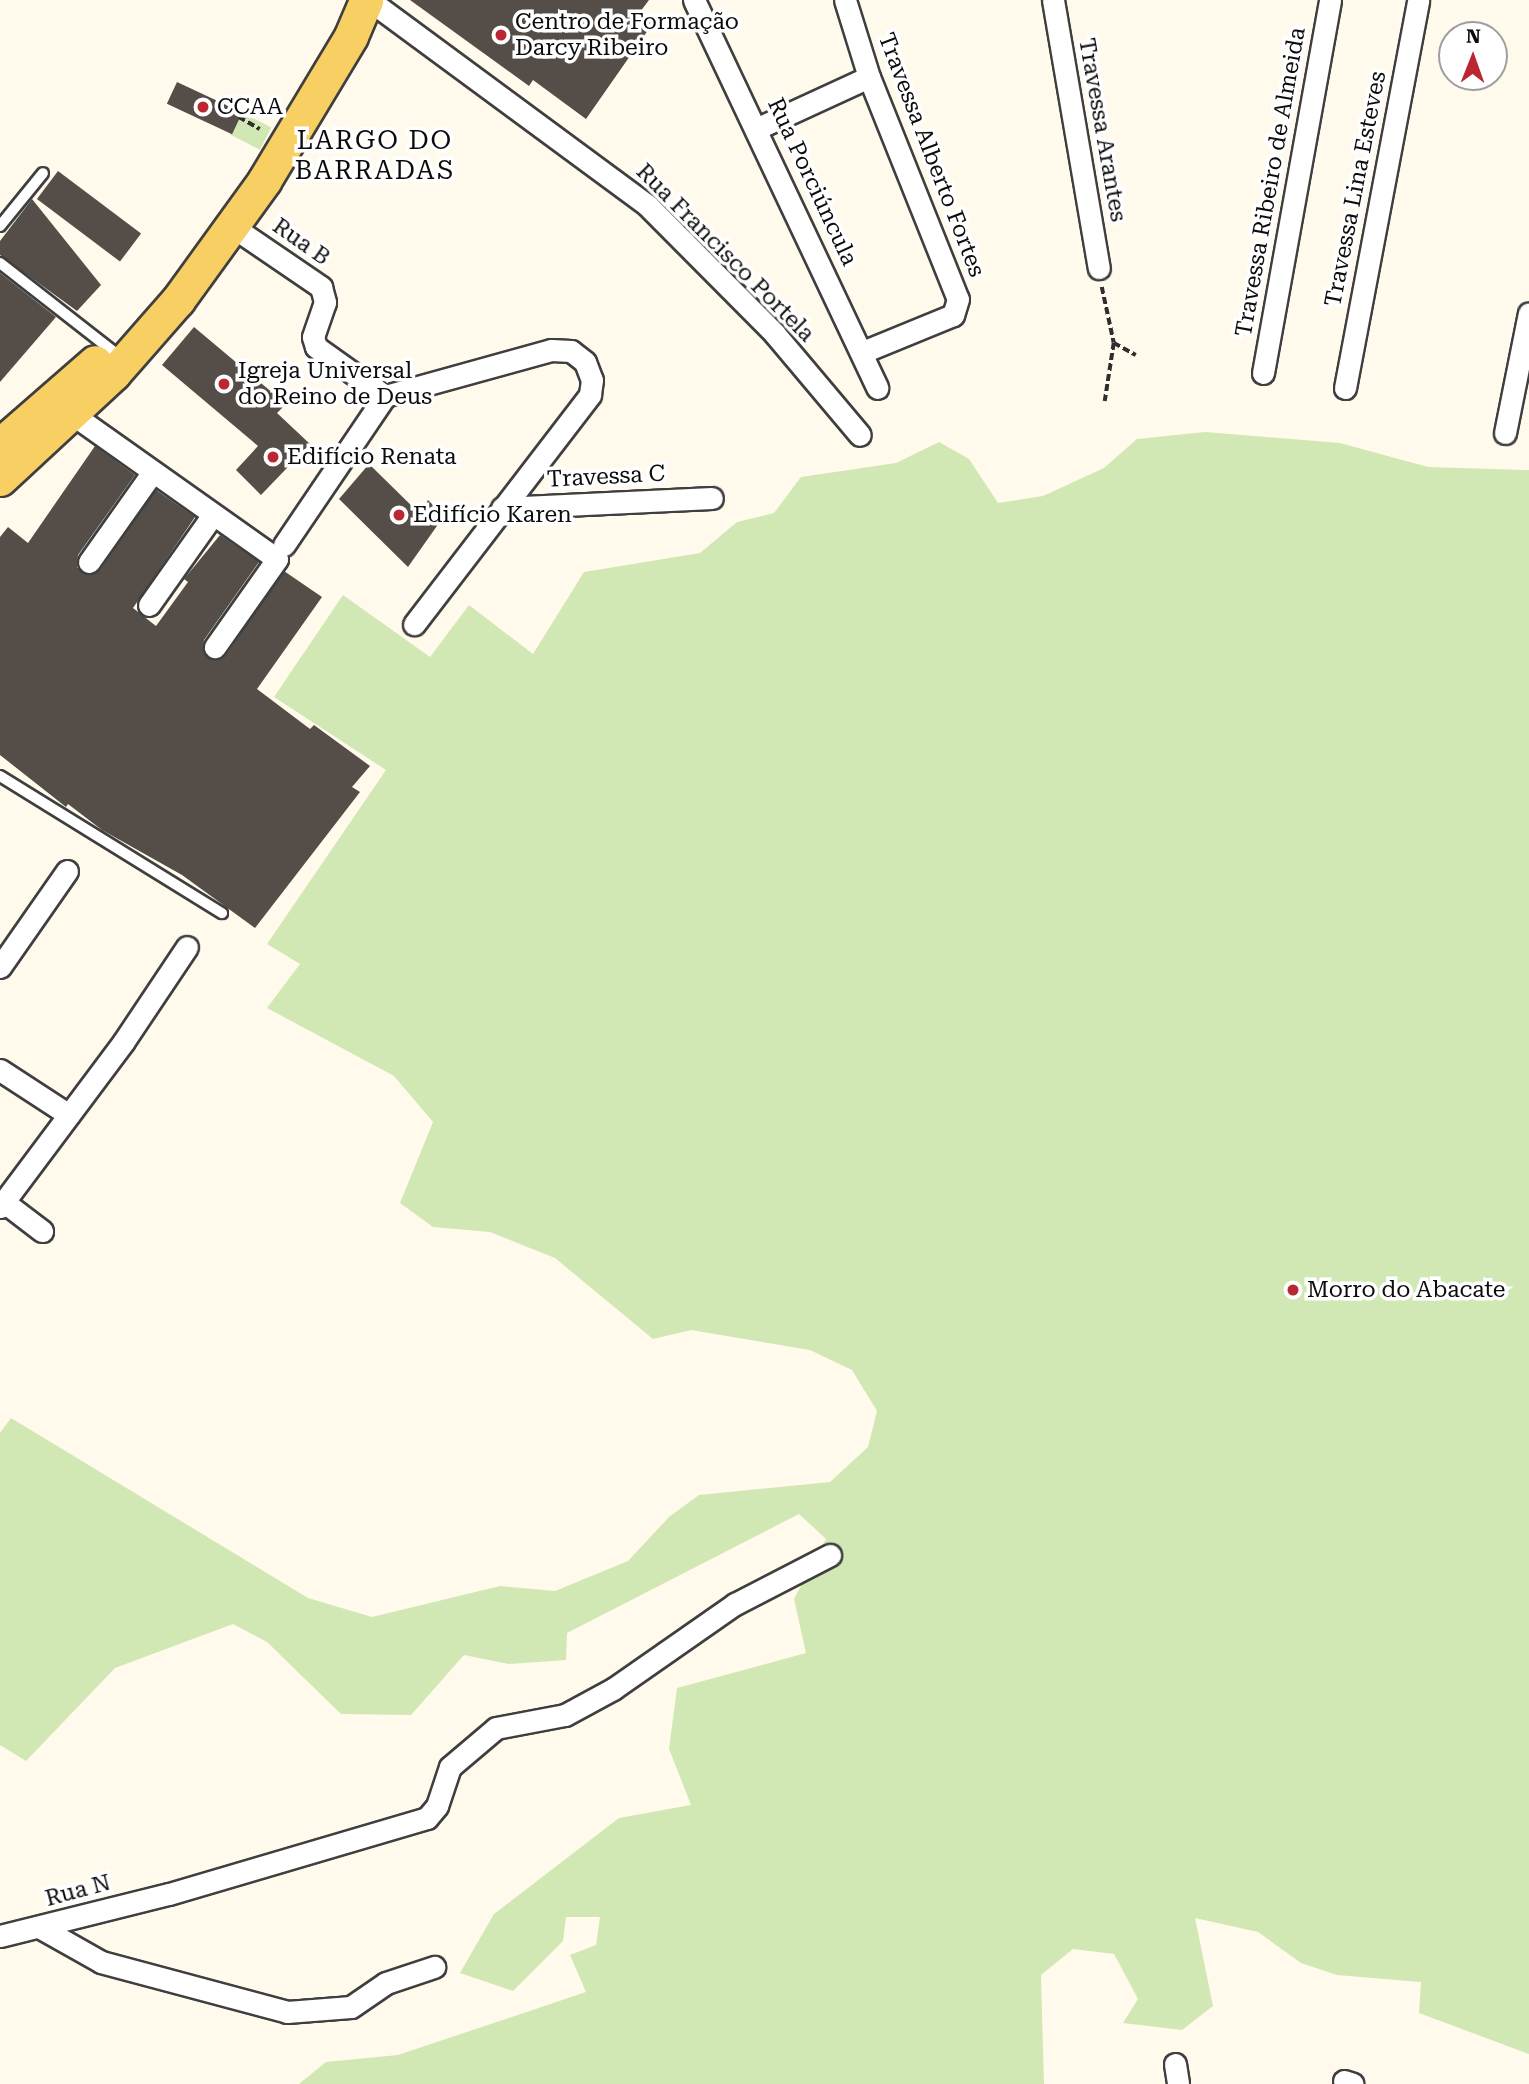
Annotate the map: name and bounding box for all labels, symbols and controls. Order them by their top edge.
place label: Centro de Formação Darcy Ribeiro [515,8,739,62]
north arrow [1438,21,1508,91]
street label: Travessa Ribeiro de Almeida [1230,25,1312,339]
text: N [1466,25,1481,48]
marker: Centro de Formação Darcy Ribeiro [493,27,509,43]
street label: Travessa Alberto Fortes [872,29,990,281]
street label: Travessa Arantes [1072,36,1132,224]
street label: Travessa Lina Esteves [1320,69,1392,309]
place label: CCAA [217,93,283,121]
street label: Rua Porciúncula [761,94,863,270]
marker: CCAA [195,99,211,115]
district label: LARGO DO BARRADAS [296,125,454,186]
street label: Rua Francisco Portela [630,158,820,348]
street label: Rua B [267,212,335,272]
place label: Igreja Universal do Reino de Deus [238,357,432,411]
marker: Igreja Universal do Reino de Deus [216,376,232,392]
place label: Edifício Renata [287,443,457,471]
marker: Edifício Renata [265,449,281,465]
street label: Travessa C [546,460,666,494]
place label: Edifício Karen [413,501,572,529]
marker: Edifício Karen [391,507,407,523]
place label: Morro do Abacate [1307,1276,1505,1304]
marker: Morro do Abacate [1285,1282,1301,1298]
street label: Rua N [42,1869,114,1913]

